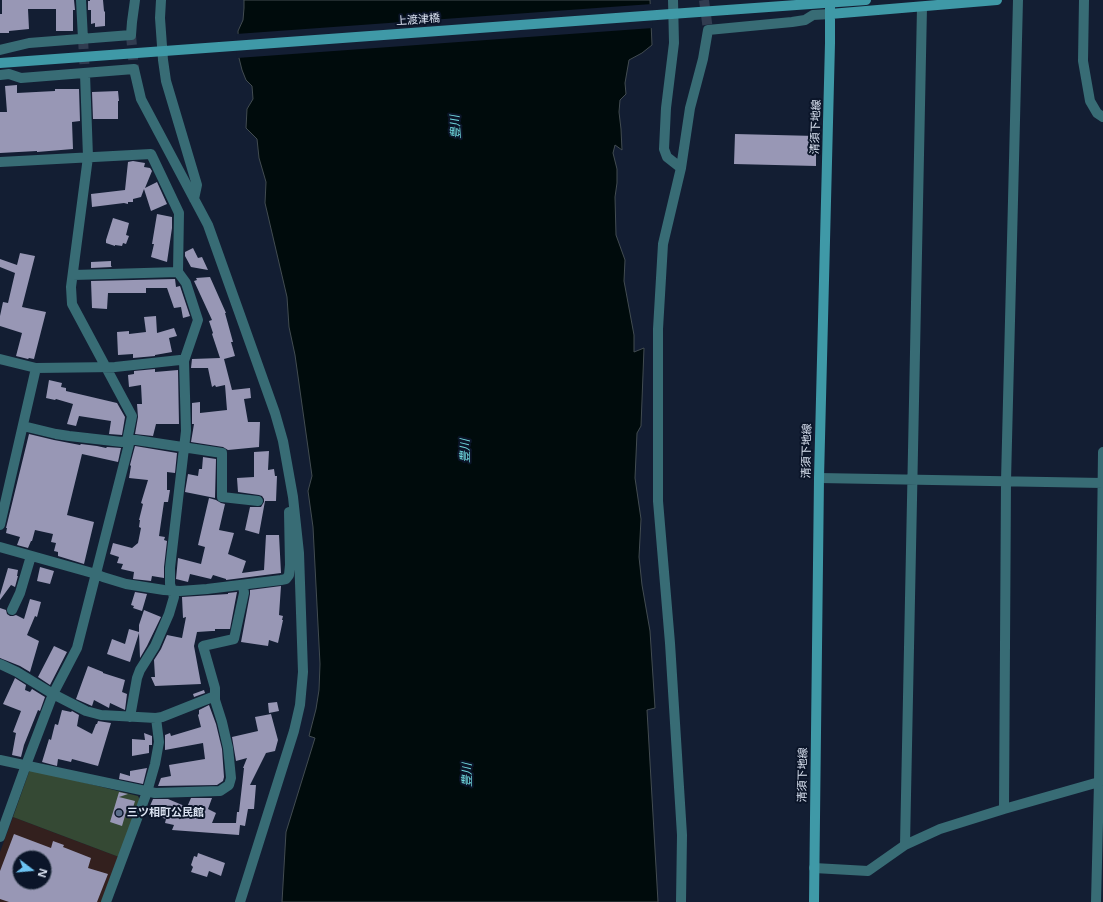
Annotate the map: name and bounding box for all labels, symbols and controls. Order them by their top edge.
street label: 上渡津橋 [396,12,440,28]
street label: 清須下地線 [808,99,824,155]
water label: 豊川 [448,115,464,139]
street label: 清須下地線 [800,423,814,479]
water label: 豊川 [459,439,473,463]
street label: 清須下地線 [796,747,810,803]
water label: 豊川 [461,763,475,787]
place label: 三ツ相町公民館 [127,806,204,820]
marker: 三ツ相町公民館 [114,808,124,818]
north arrow [12,850,52,890]
text: N [35,867,52,880]

